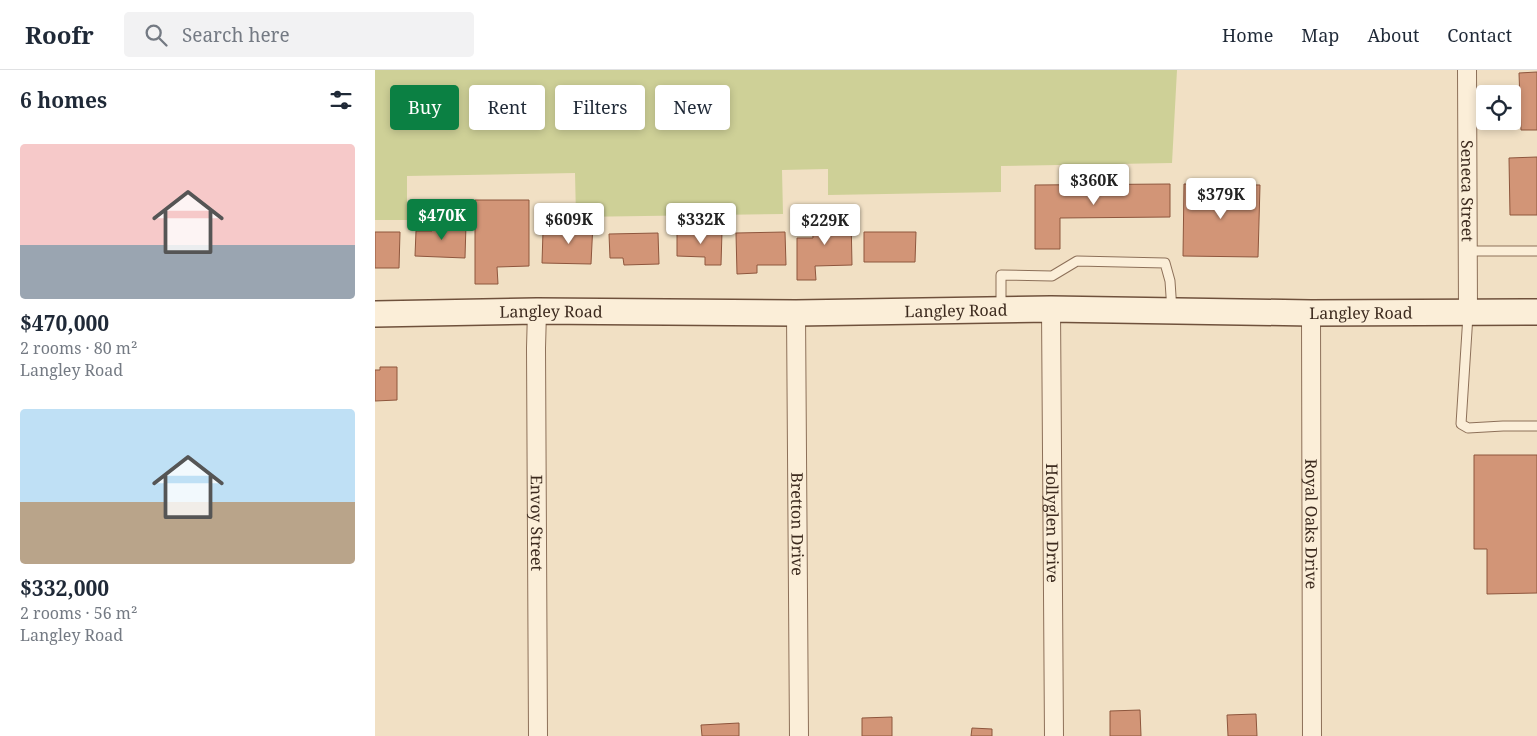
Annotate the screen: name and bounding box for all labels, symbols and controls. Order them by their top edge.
search box [124,12,474,57]
text: Roofr [25,18,94,51]
icon: search [142,21,170,49]
text: Search here [182,22,290,48]
text: Home [1222,23,1273,47]
text: Map [1301,23,1339,47]
text: About [1367,23,1419,47]
text: Contact [1447,23,1512,47]
chip: Buy [390,85,459,130]
chip: Rent [469,85,545,130]
chip: Filters [555,85,645,130]
chip: New [655,85,730,130]
map controls [1476,85,1521,130]
button: locate [1476,85,1521,130]
text: 6 homes [20,86,107,114]
icon: filters [327,86,355,114]
street label: Seneca Street [1456,140,1479,242]
pin: $360K [1059,164,1129,206]
text: $360K [1070,169,1118,191]
icon: home [143,177,233,267]
pin: $379K [1186,178,1256,220]
text: $379K [1197,183,1245,205]
pin: $470K [407,198,477,241]
pin: $609K [534,202,604,245]
pin: $332K [666,202,736,245]
text: $470K [418,204,466,226]
pin: $229K [790,204,860,246]
text: $609K [545,208,593,230]
text: $332K [677,208,725,230]
text: $229K [801,209,849,231]
street label: Langley Road [904,299,1008,322]
street label: Langley Road [499,300,603,323]
street label: Langley Road [1309,302,1413,324]
text: $470,000 [20,309,109,337]
text: 2 rooms · 80 m² [20,337,137,359]
text: Langley Road [20,359,123,381]
icon: home [143,442,233,532]
street label: Royal Oaks Drive [1300,459,1323,589]
street label: Hollyglen Drive [1041,463,1064,583]
street label: Bretton Drive [786,472,809,576]
street label: Envoy Street [526,475,548,572]
text: $332,000 [20,574,109,602]
text: 2 rooms · 56 m² [20,602,137,624]
text: Langley Road [20,624,123,646]

